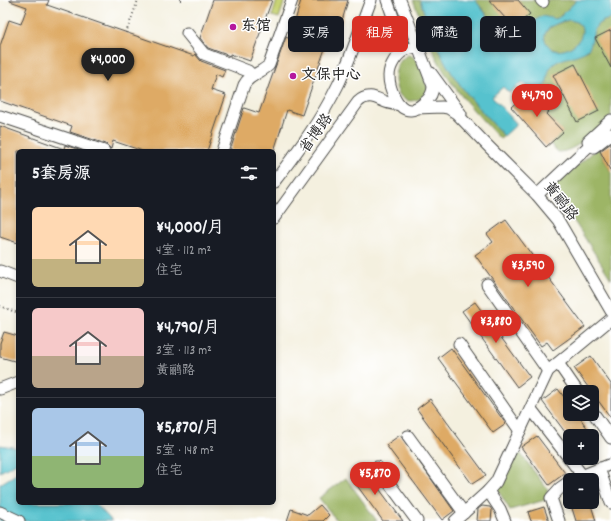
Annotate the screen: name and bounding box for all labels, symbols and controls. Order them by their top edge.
place label: 东馆 [241,16,271,38]
chip: 买房 [288,16,344,52]
chip: 租房 [352,16,408,52]
chip: 筛选 [416,16,472,52]
chip: 新上 [480,16,536,52]
marker: 东馆 [228,22,238,32]
pin: ¥4,000 [75,48,141,82]
text: ¥4,000 [90,51,126,70]
place label: 文保中心 [301,65,361,87]
marker: 文保中心 [288,71,298,81]
pin: ¥4,790 [504,84,570,118]
text: ¥4,790 [521,87,553,106]
street label: 省博路 [295,109,339,159]
icon: filters [238,162,260,184]
text: 5套房源 [32,163,91,187]
street label: 黄鹂路 [537,177,583,227]
text: ¥4,000/月 [156,217,224,241]
icon: home [64,223,112,271]
text: 4室 · 112 m² [156,242,211,261]
pin: ¥3,590 [495,254,561,288]
text: ¥3,590 [511,257,545,276]
text: 住宅 [156,262,182,281]
pin: ¥3,880 [463,310,529,344]
text: ¥3,880 [480,313,512,332]
text: ¥4,790/月 [156,317,220,341]
icon: home [64,324,112,372]
text: 3室 · 113 m² [156,342,212,361]
text: 黄鹂路 [156,362,195,381]
map controls [563,385,599,509]
button: layers [563,385,599,421]
text: ¥5,870/月 [156,417,220,441]
icon: home [64,424,112,472]
button: + [563,429,599,465]
text: 5室 · 148 m² [156,442,214,461]
text: 住宅 [156,462,182,481]
pin: ¥5,870 [342,462,408,496]
text: ¥5,870 [359,465,391,484]
button: − [563,473,599,509]

